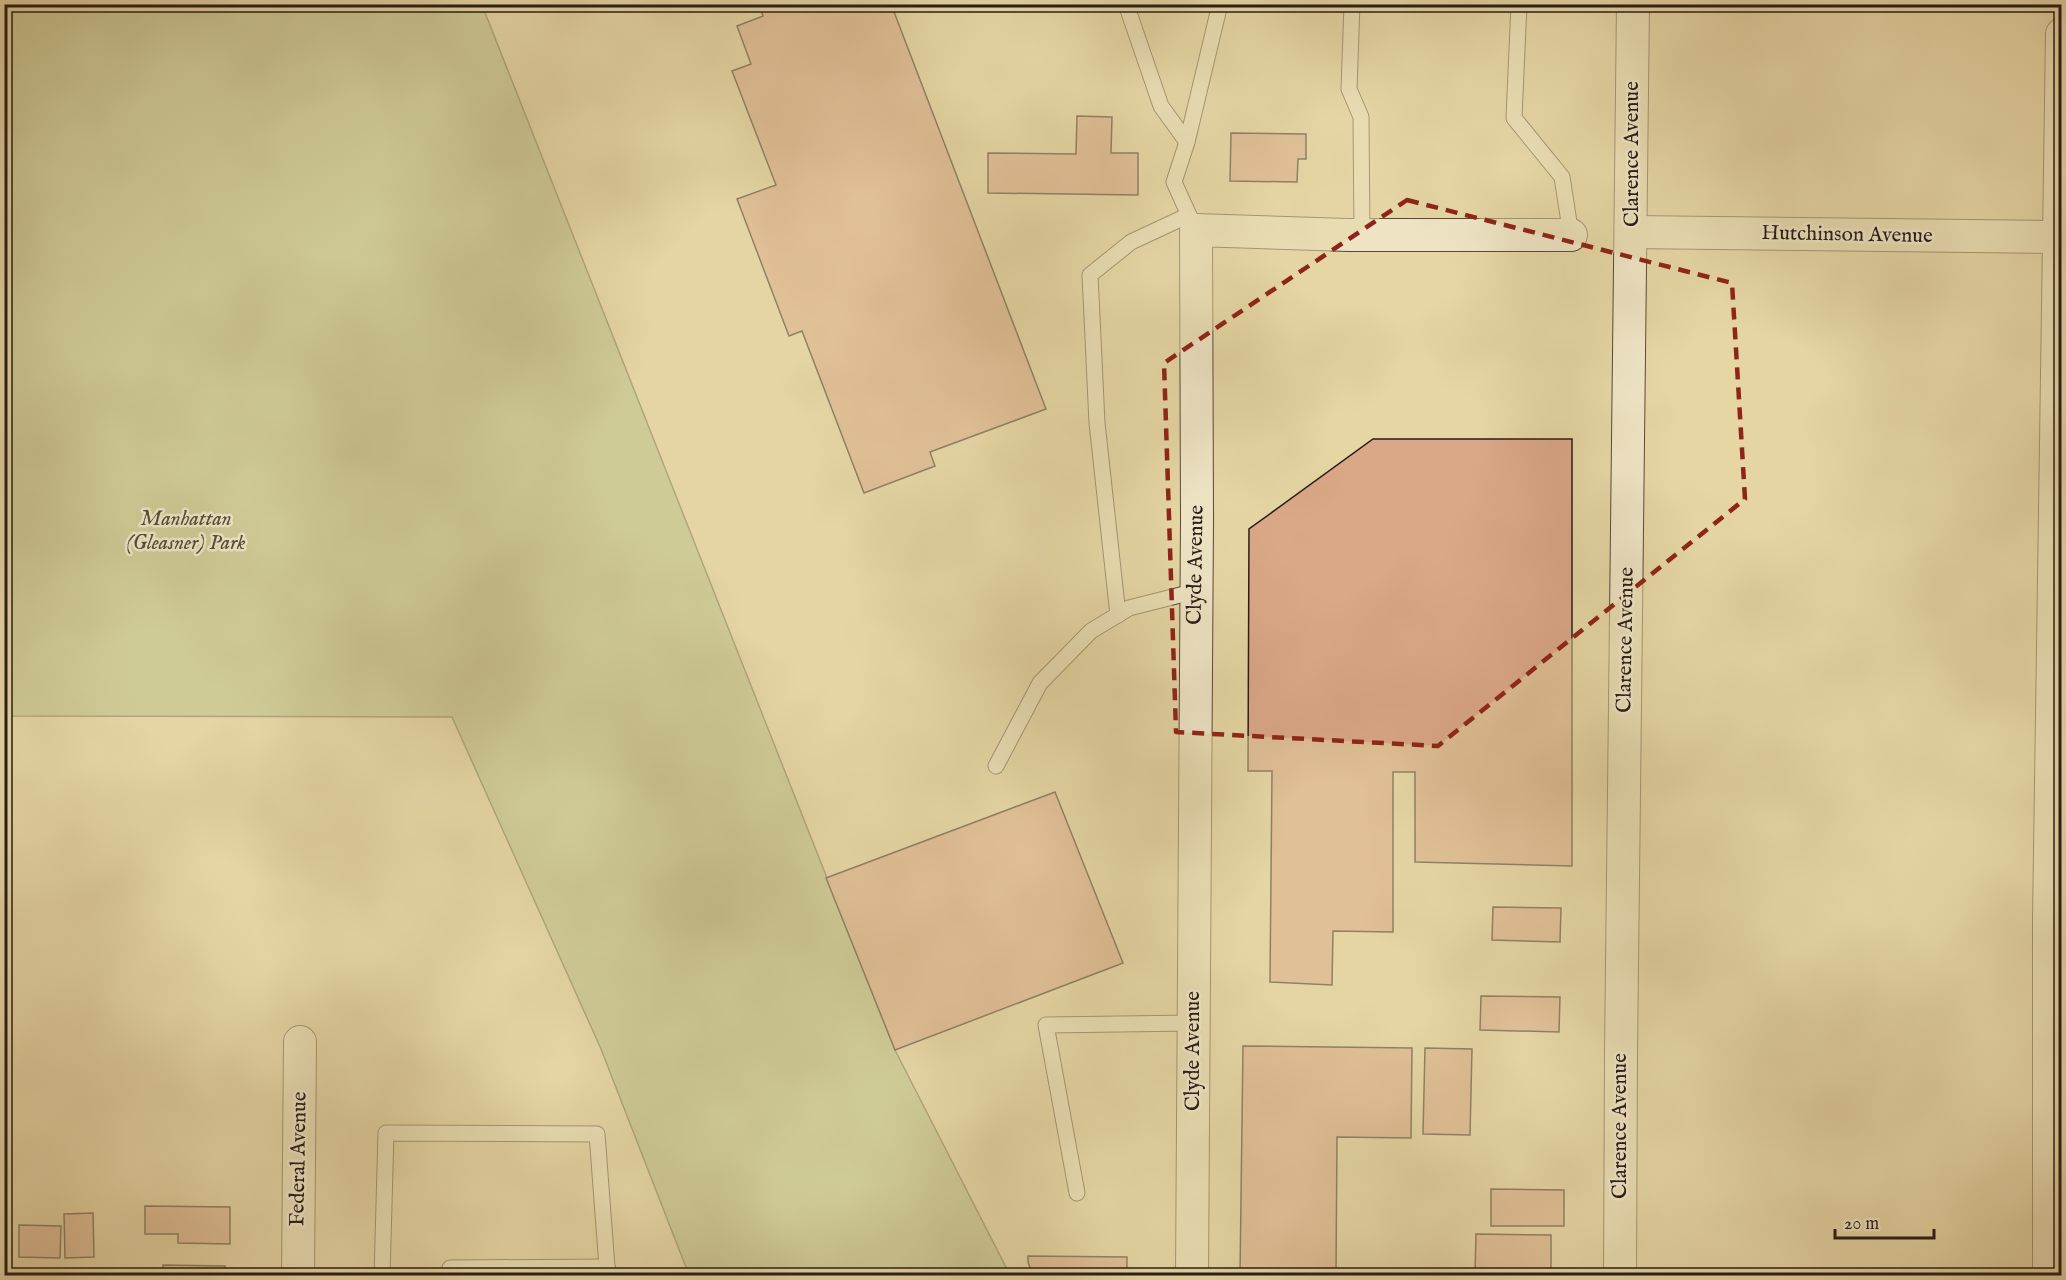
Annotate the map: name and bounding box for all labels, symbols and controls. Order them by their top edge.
street label: Clarence Avenue [1619,81,1646,227]
street label: Hutchinson Avenue [1761,220,1933,250]
street label: Clyde Avenue [1181,504,1211,625]
park label: Manhattan (Gleasner) Park [126,506,246,557]
street label: Clarence Avenue [1611,567,1641,713]
street label: Clyde Avenue [1180,991,1207,1111]
street label: Clarence Avenue [1607,1053,1634,1199]
street label: Federal Avenue [284,1091,314,1227]
scale bar [1835,1202,1934,1240]
text: 20 m [1844,1213,1879,1236]

